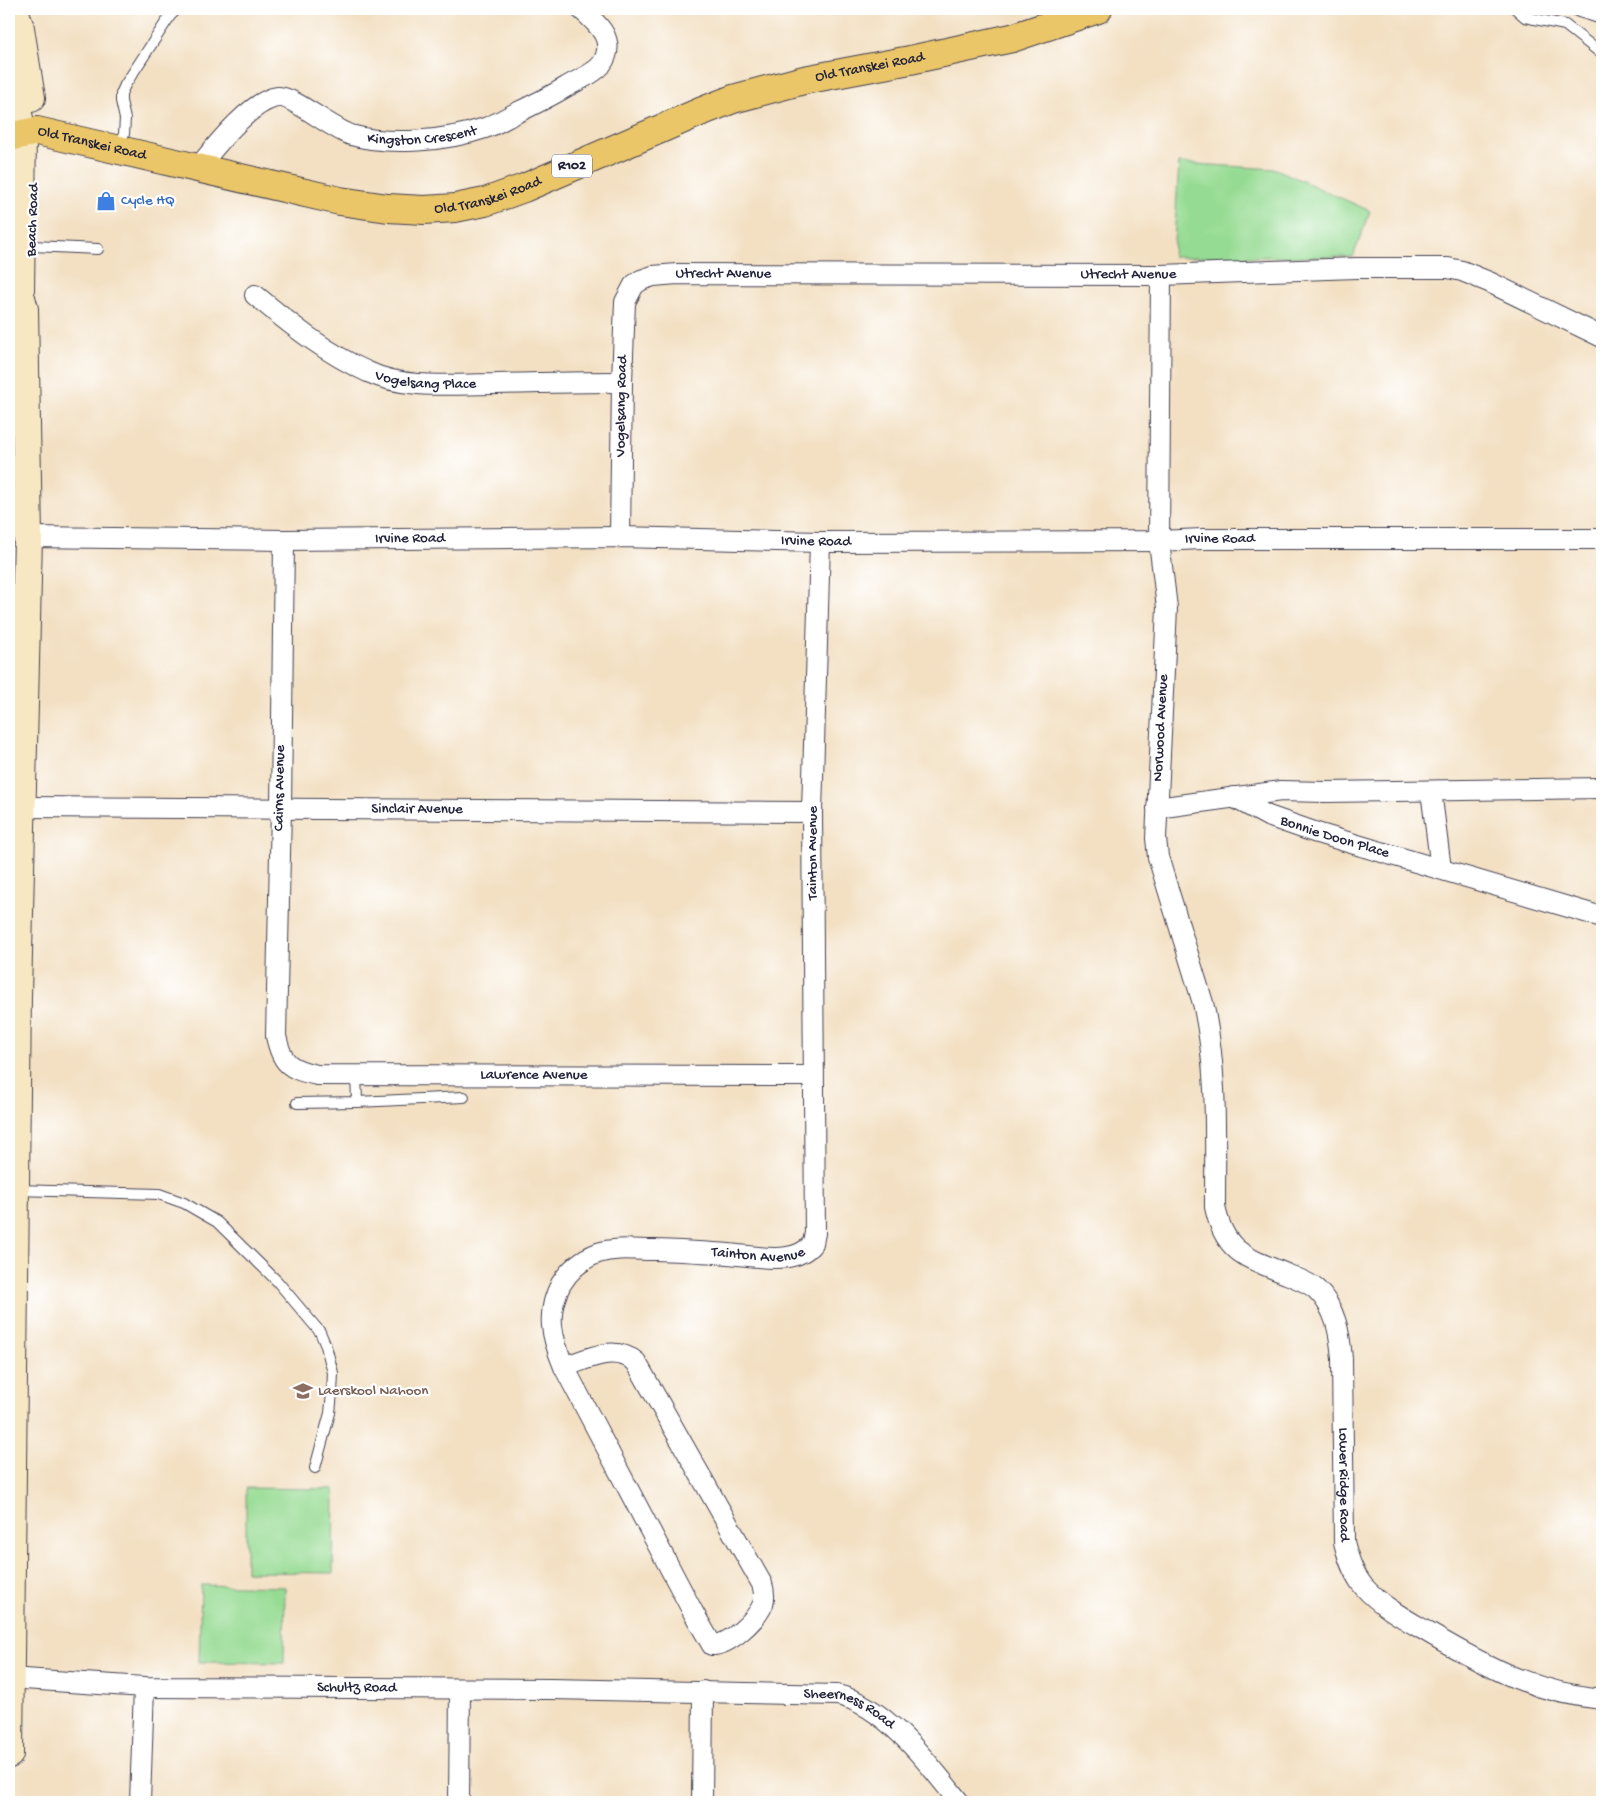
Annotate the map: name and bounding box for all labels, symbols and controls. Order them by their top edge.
street label: Old Transkei Road [814,48,927,87]
street label: Kingston Crescent [366,121,481,150]
street label: Old Transkei Road [36,122,149,165]
road number: R102 [552,154,592,178]
street label: Old Transkei Road [434,172,545,218]
street label: Beach Road [23,182,43,258]
shop icon: Cycle HQ [95,190,117,212]
place label: Cycle HQ [121,192,175,210]
street label: Utrecht Avenue [675,265,772,283]
street label: Utrecht Avenue [1080,265,1177,284]
street label: Vogelsang Road [612,354,632,458]
street label: Vogelsang Place [371,366,477,394]
street label: Irvine Road [375,530,446,548]
street label: Irvine Road [1184,530,1256,549]
street label: Irvine Road [781,532,852,551]
street label: Norwood Avenue [1149,674,1173,782]
street label: Cairns Avenue [270,744,290,831]
street label: Sinclair Avenue [371,800,463,819]
street label: Tainton Avenue [804,806,822,901]
street label: Bonnie Doon Place [1277,812,1392,863]
street label: Lawrence Avenue [480,1066,588,1085]
street label: Tainton Avenue [710,1243,809,1267]
school or university icon: Laerskool Nahoon [292,1380,314,1402]
place label: Laerskool Nahoon [318,1382,428,1400]
street label: Lower Ridge Road [1334,1427,1353,1543]
street label: Schultz Road [317,1679,398,1697]
street label: Sheerness Road [803,1685,899,1734]

